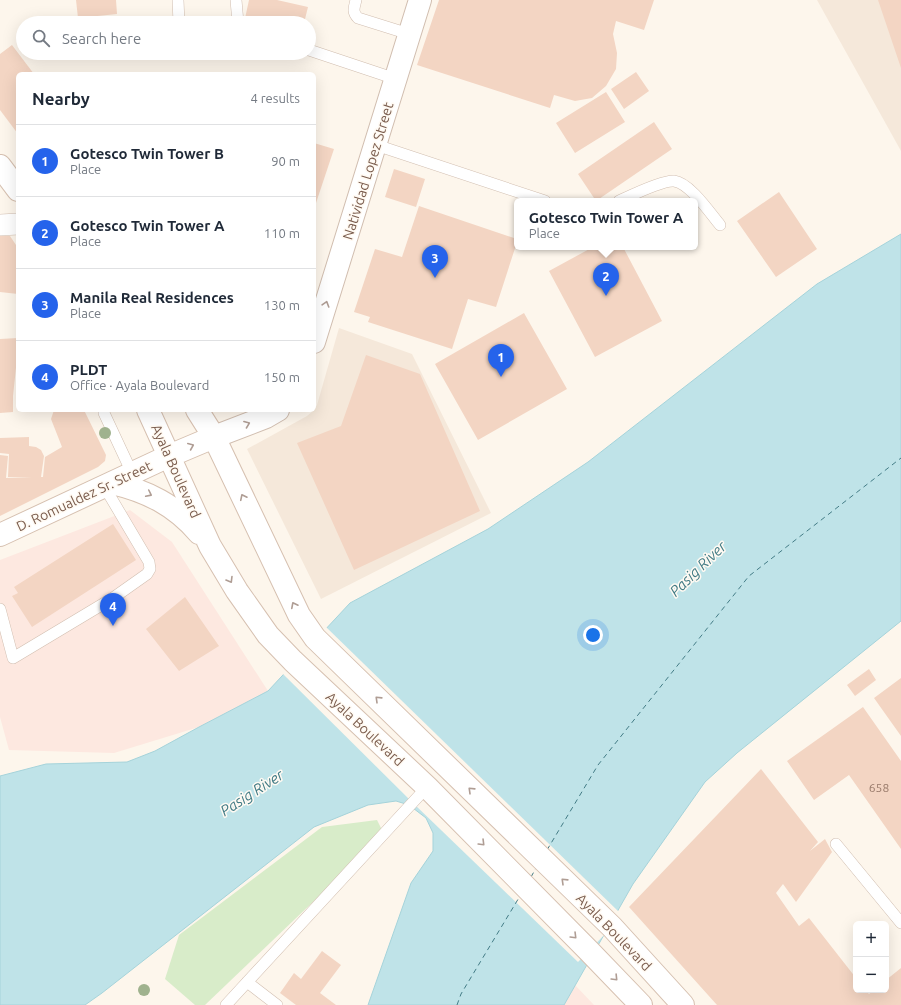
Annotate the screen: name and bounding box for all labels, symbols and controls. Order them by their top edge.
search box [16,16,316,60]
icon: search [30,27,52,49]
text: Search here [62,30,141,47]
text: Nearby [32,89,90,108]
text: 4 results [250,91,300,105]
street label: Natividad Lopez Street [339,100,397,242]
text: Gotesco Twin Tower B [70,145,224,162]
text: 1 [41,154,49,168]
text: 90 m [271,154,300,168]
text: Place [70,162,101,176]
popup [514,198,698,250]
text: Gotesco Twin Tower A [529,209,683,226]
text: Gotesco Twin Tower A [70,217,225,234]
text: 2 [41,226,49,240]
text: 110 m [264,226,300,240]
text: Place [529,226,560,240]
text: Place [70,234,101,248]
pin: 3 [422,245,448,278]
pin: 2 [593,263,619,296]
text: Manila Real Residences [70,289,234,306]
text: 3 [41,298,49,312]
text: 130 m [264,298,300,312]
one-way arrow [321,301,330,308]
text: Place [70,306,101,320]
pin: 1 [488,344,514,377]
text: PLDT [70,361,107,378]
text: 4 [41,370,49,384]
text: 150 m [264,370,300,384]
text: Office · Ayala Boulevard [70,378,209,392]
one-way arrow [243,421,250,429]
street label: Ayala Boulevard [148,422,204,520]
one-way arrow [187,443,195,451]
street label: D. Romualdez Sr. Street [14,457,155,534]
one-way arrow [145,489,152,497]
one-way arrow [240,494,248,502]
water label: Pasig River [666,537,730,600]
one-way arrow [226,576,233,583]
pin: 4 [100,593,126,626]
one-way arrow [291,602,299,609]
your location [583,625,603,645]
street label: Ayala Boulevard [323,689,407,769]
one-way arrow [375,696,383,704]
water label: Pasig River [217,765,288,819]
house number: 658 [869,781,889,794]
one-way arrow [468,787,476,795]
one-way arrow [478,838,485,846]
one-way arrow [561,878,569,885]
street label: Ayala Boulevard [573,890,655,974]
map controls [853,921,889,993]
button: + [853,921,889,957]
one-way arrow [569,931,577,939]
button: − [853,957,889,993]
one-way arrow [610,973,618,981]

